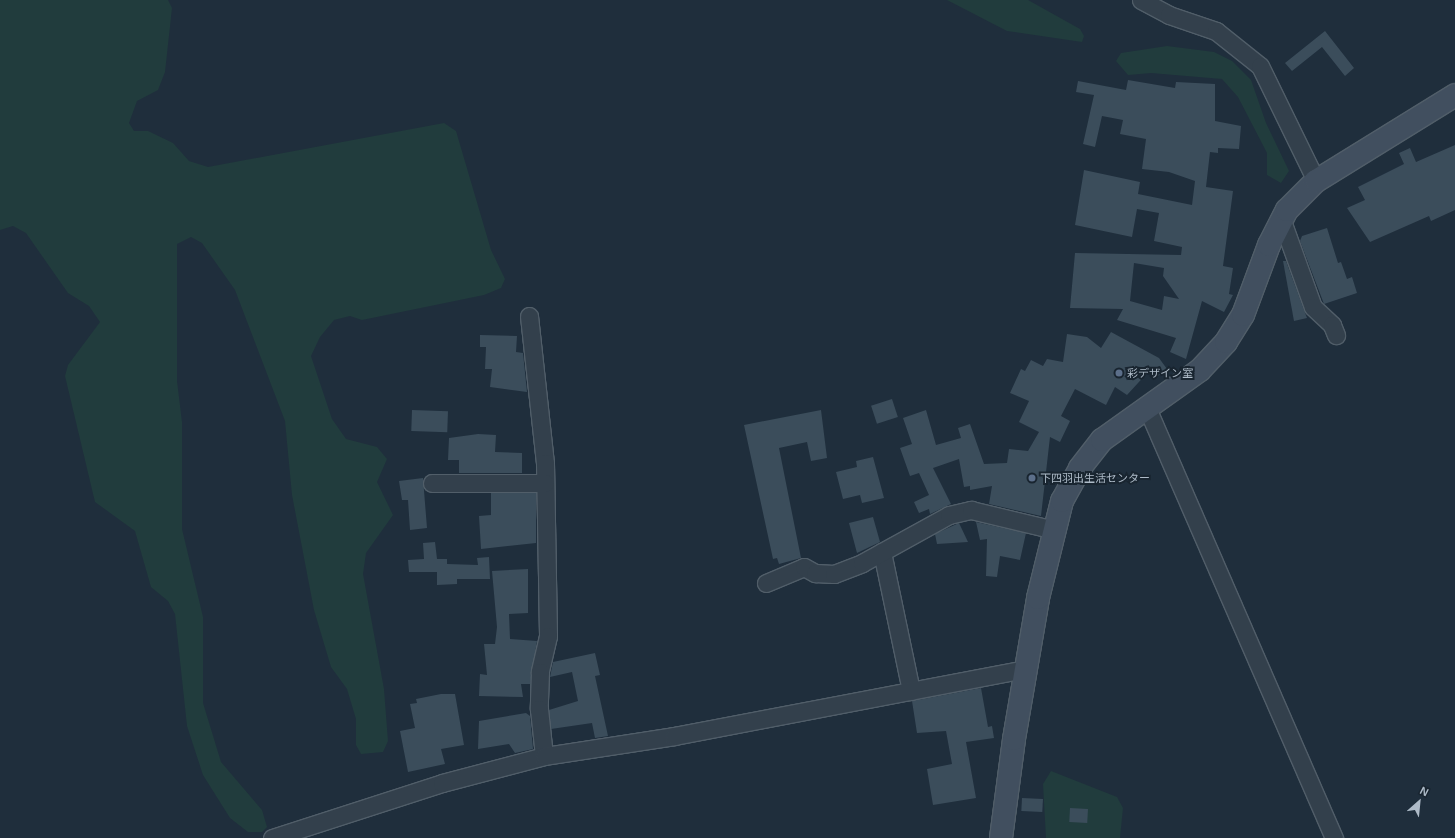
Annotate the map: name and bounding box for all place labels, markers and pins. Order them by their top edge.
place label: 彩デザイン室 [1127,366,1193,380]
marker: 彩デザイン室 [1114,368,1124,378]
place label: 下四羽出生活センター [1040,471,1150,485]
marker: 下四羽出生活センター [1027,473,1037,483]

